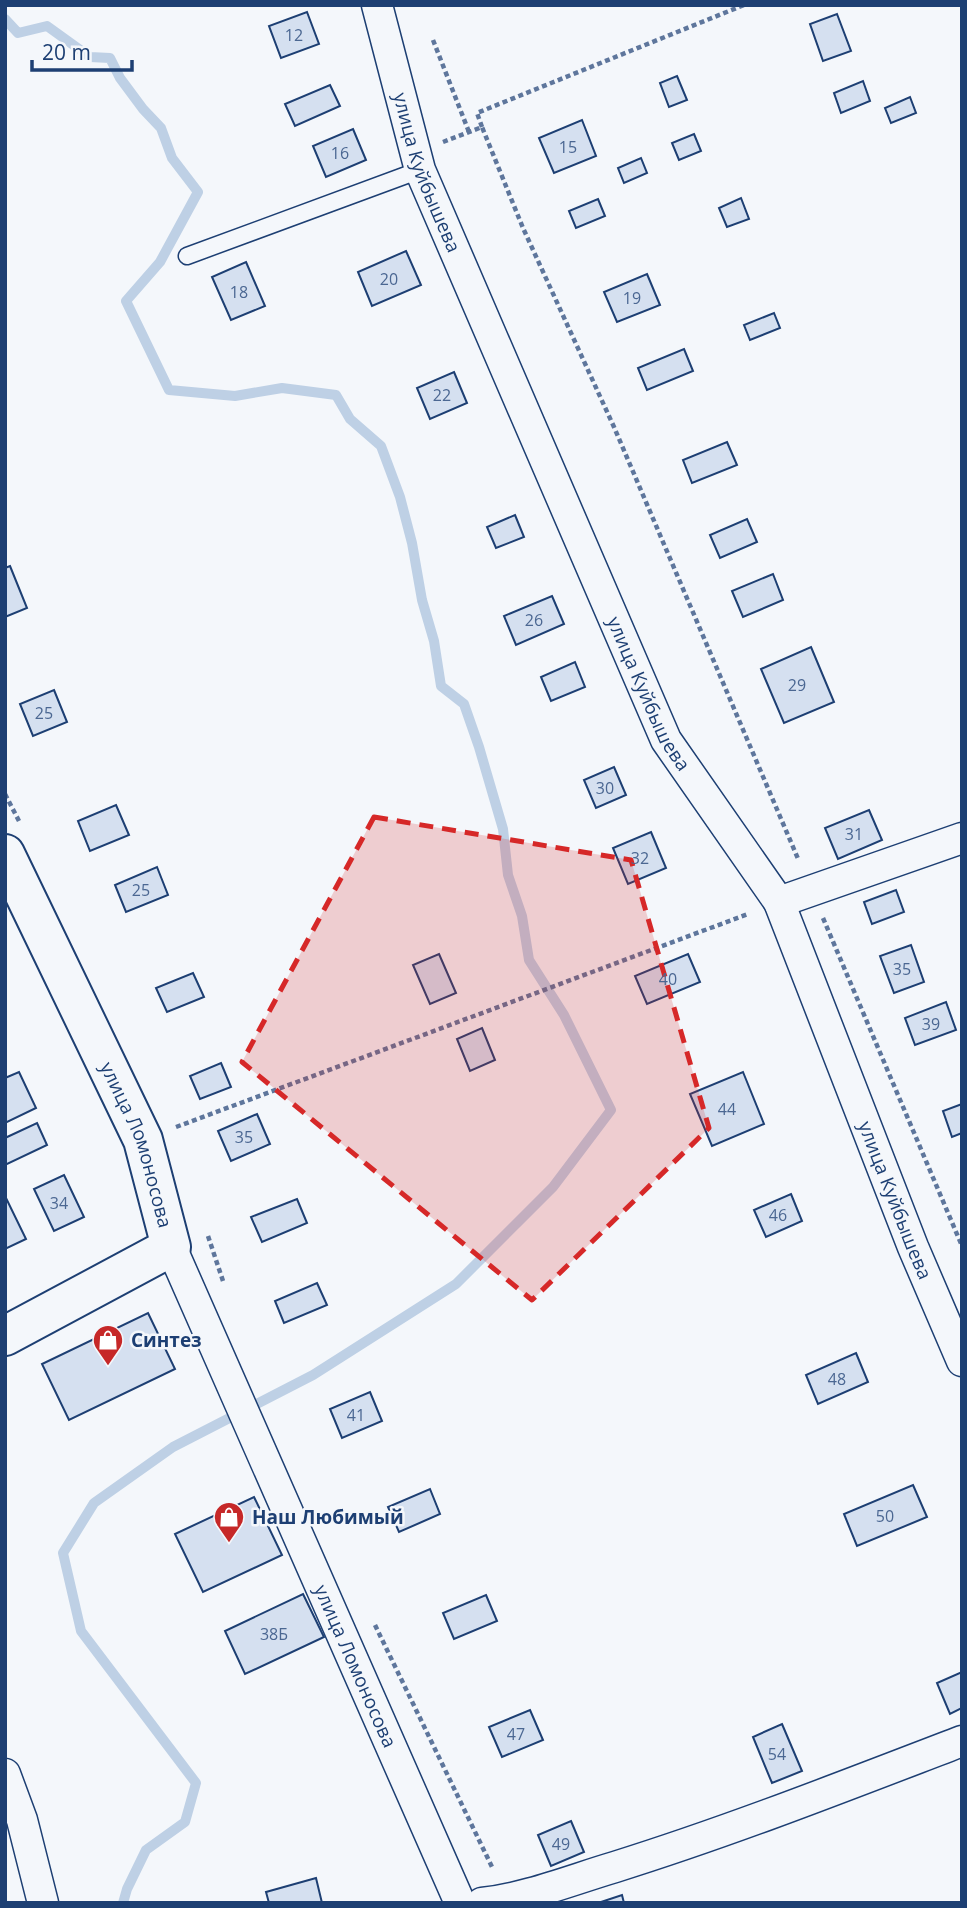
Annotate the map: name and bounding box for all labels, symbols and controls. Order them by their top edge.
house number: 12 [285,24,303,46]
scale bar [32,28,131,72]
text: 20 m [42,38,91,66]
street label: улица Куйбышева [387,90,467,256]
house number: 15 [559,136,577,158]
house number: 16 [331,142,349,164]
house number: 20 [380,268,398,290]
house number: 18 [230,281,248,303]
house number: 19 [623,287,641,309]
house number: 22 [433,384,451,406]
house number: 26 [525,609,543,631]
street label: улица Куйбышева [601,612,697,776]
house number: 29 [788,674,806,696]
house number: 25 [35,702,53,724]
house number: 30 [596,777,614,799]
house number: 31 [845,823,863,845]
house number: 32 [631,847,649,869]
house number: 25 [132,879,150,901]
house number: 35 [893,958,911,980]
house number: 40 [659,968,677,990]
house number: 39 [922,1013,940,1035]
street label: улица Ломоносова [94,1057,178,1231]
house number: 44 [718,1098,736,1120]
street label: улица Куйбышева [852,1117,938,1283]
house number: 35 [235,1126,253,1148]
house number: 34 [50,1192,68,1214]
house number: 46 [769,1204,787,1226]
shop icon: Синтез [91,1323,125,1367]
place label: Синтез [131,1327,202,1353]
house number: 48 [828,1368,846,1390]
house number: 41 [347,1404,365,1426]
shop icon: Наш Любимый [212,1500,246,1544]
place label: Наш Любимый [252,1504,404,1530]
house number: 50 [876,1505,894,1527]
street label: улица Ломоносова [308,1581,403,1752]
house number: 38Б [260,1623,288,1645]
house number: 47 [507,1723,525,1745]
house number: 54 [768,1743,786,1765]
house number: 49 [552,1833,570,1855]

